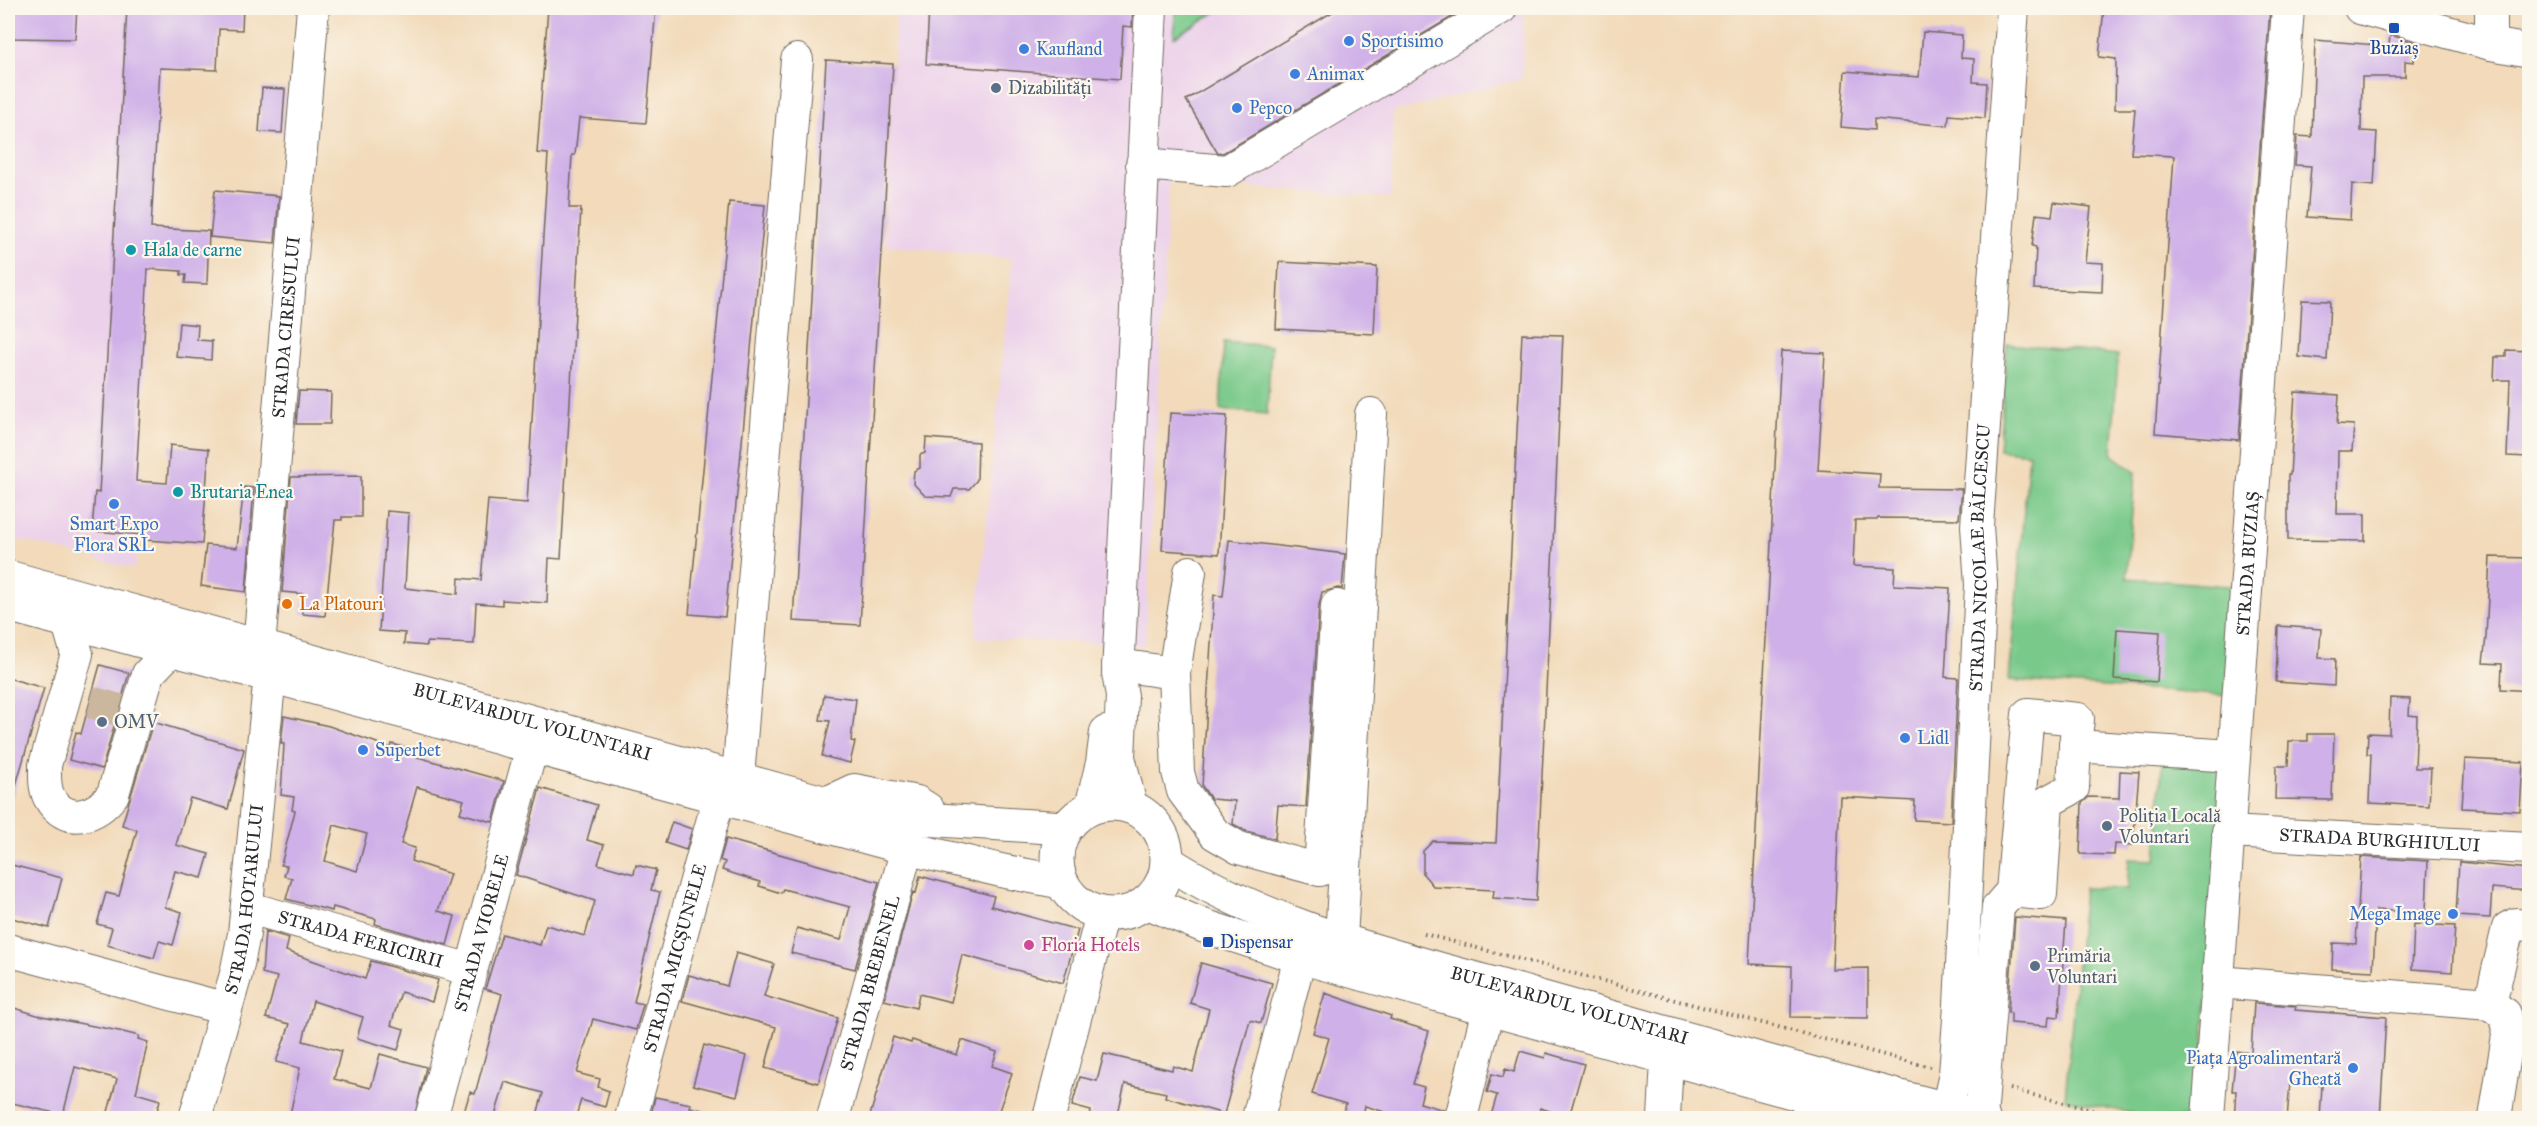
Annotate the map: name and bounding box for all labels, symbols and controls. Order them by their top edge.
marker: Buziaș [2387,21,2401,35]
place label: Sportisimo [1361,30,1443,52]
marker: Sportisimo [1342,34,1356,48]
place label: Buziaș [2370,37,2418,59]
place label: Kaufland [1036,38,1103,60]
marker: Kaufland [1017,42,1031,56]
place label: Animax [1306,63,1365,85]
marker: Animax [1288,67,1302,81]
place label: Dizabilități [1008,77,1092,99]
marker: Dizabilități [989,81,1003,95]
place label: Pepco [1249,97,1292,119]
marker: Pepco [1230,101,1244,115]
street label: STRADA CIRESULUI [267,235,305,419]
place label: Hala de carne [143,239,242,261]
marker: Hala de carne [124,243,138,257]
street label: STRADA NICOLAE BĂLCESCU [1965,422,1995,692]
place label: Brutaria Enea [190,481,294,503]
marker: Brutaria Enea [171,485,185,499]
street label: STRADA BUZIAȘ [2232,490,2264,636]
marker: Smart Expo Flora SRL [107,497,121,511]
place label: Smart Expo Flora SRL [69,513,159,556]
place label: La Platouri [299,593,383,615]
marker: La Platouri [280,597,294,611]
street label: BULEVARDUL VOLUNTARI [411,678,654,765]
place label: OMV [114,711,160,733]
marker: OMV [95,715,109,729]
place label: Lidl [1917,727,1949,749]
marker: Lidl [1898,731,1912,745]
place label: Superbet [375,739,441,761]
marker: Superbet [356,743,370,757]
street label: STRADA HOTARULUI [220,803,268,997]
place label: Poliția Locală Voluntari [2118,805,2221,848]
marker: Poliția Locală Voluntari [2100,819,2114,833]
street label: STRADA BURGHIULUI [2279,824,2481,856]
street label: STRADA VIORELE [449,851,513,1014]
street label: STRADA MICȘUNELE [639,861,711,1055]
street label: STRADA BREBENEL [835,892,905,1073]
place label: Mega Image [2349,903,2441,926]
street label: STRADA FERICIRII [276,906,446,973]
marker: Mega Image [2446,907,2460,921]
place label: Dispensar [1220,931,1293,953]
place label: Floria Hotels [1041,934,1140,956]
marker: Dispensar [1201,935,1215,949]
marker: Floria Hotels [1022,938,1036,952]
place label: Primăria Voluntari [2046,945,2117,988]
marker: Primăria Voluntari [2028,959,2042,973]
street label: BULEVARDUL VOLUNTARI [1448,962,1691,1050]
place label: Piața Agroalimentară Gheată [2186,1047,2341,1090]
marker: Piața Agroalimentară Gheată [2346,1061,2360,1075]

